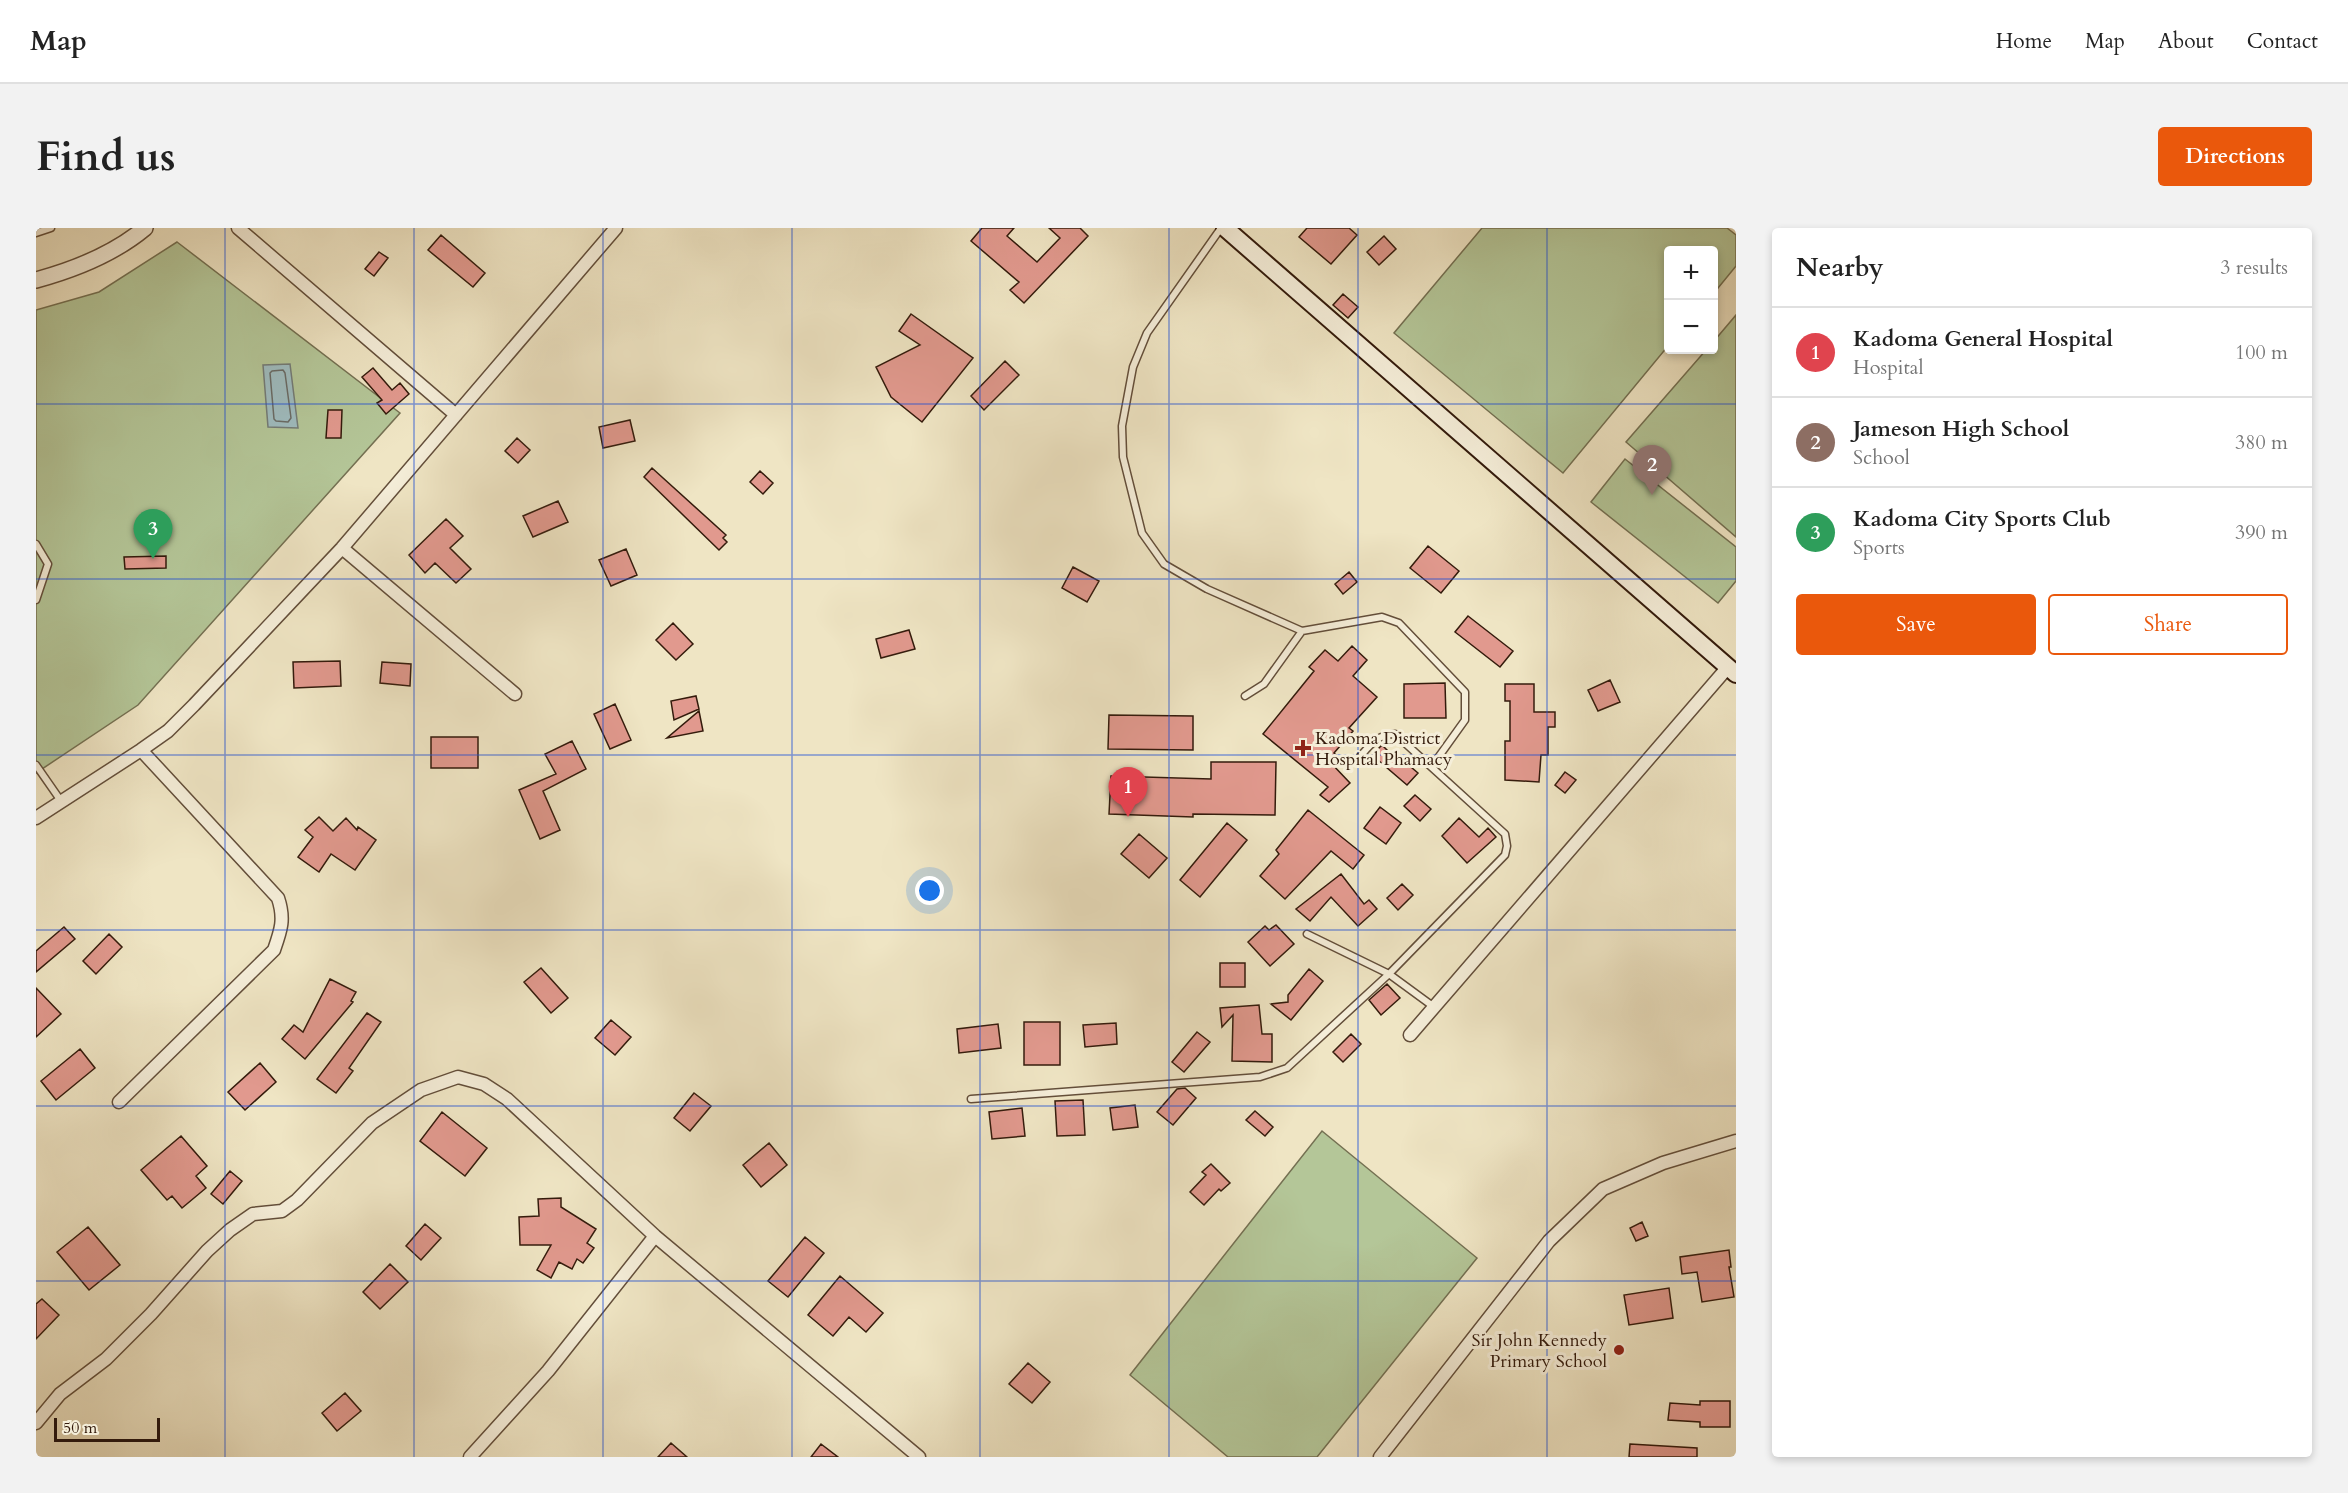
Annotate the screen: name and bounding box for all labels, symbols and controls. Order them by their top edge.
text: Map [30,22,87,60]
text: Home [1996,27,2052,56]
text: Map [2085,27,2125,56]
text: About [2158,27,2214,56]
text: Contact [2247,27,2318,56]
button: Directions [2158,127,2312,186]
text: Find us [36,128,176,185]
map controls [1664,246,1718,354]
button: + [1664,246,1718,300]
text: Nearby [1796,250,1884,285]
text: 3 results [2220,254,2288,281]
button: − [1664,300,1718,354]
text: Kadoma General Hospital [1853,324,2113,354]
text: 1 [1810,339,1821,366]
text: 100 m [2235,339,2288,366]
text: Hospital [1853,354,1924,381]
text: Jameson High School [1853,414,2069,444]
text: 2 [1810,429,1821,456]
text: 380 m [2235,429,2288,456]
text: School [1853,444,1910,471]
pin: 2 [1632,446,1672,495]
text: Kadoma City Sports Club [1853,504,2111,534]
pin: 3 [134,510,172,559]
text: 3 [1810,519,1821,546]
text: 390 m [2235,519,2288,546]
text: Sports [1853,534,1905,561]
button: Save [1796,594,2036,655]
button: Share [2048,594,2288,655]
place label: Kadoma District Hospital Phamacy [1315,726,1453,772]
marker: Kadoma District Hospital Phamacy [1296,741,1310,755]
pin: 1 [1108,768,1148,817]
your location [915,876,944,905]
place label: Sir John Kennedy Primary School [1471,1328,1607,1374]
marker: Sir John Kennedy Primary School [1612,1343,1626,1357]
scale bar [54,1415,160,1442]
text: 50 m [63,1417,97,1439]

